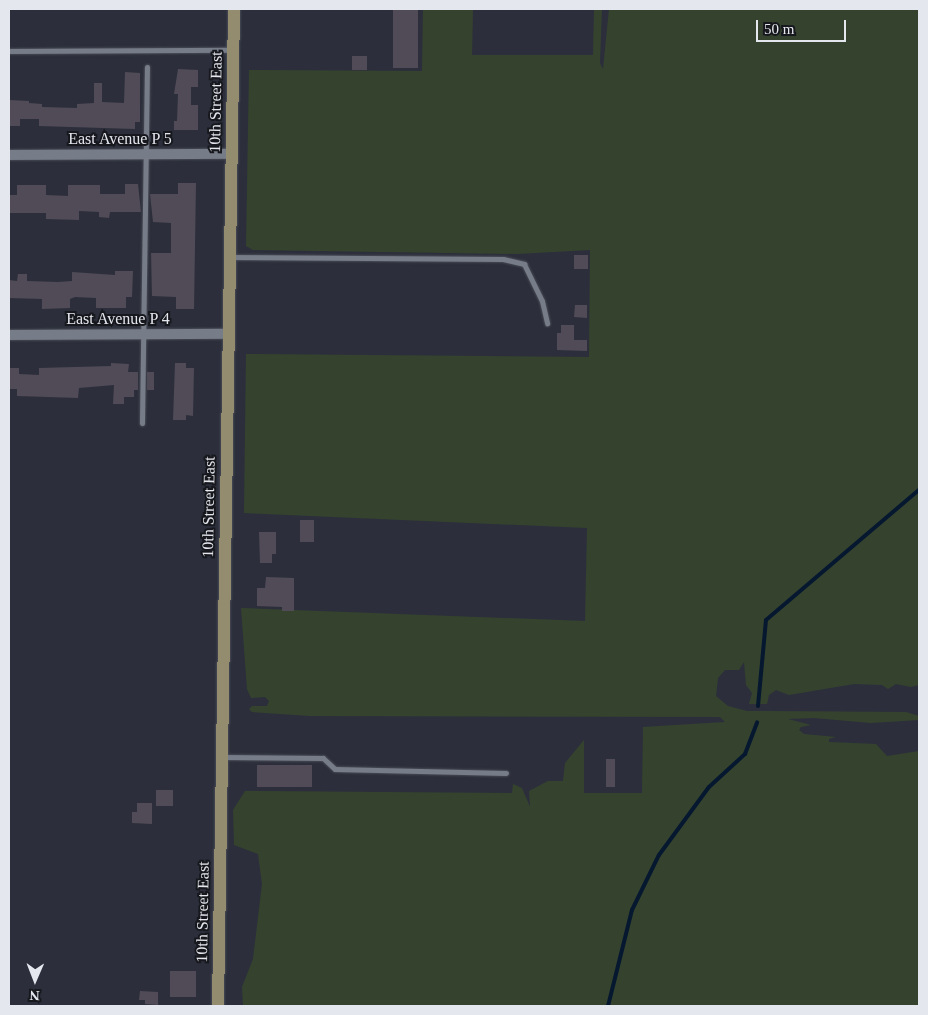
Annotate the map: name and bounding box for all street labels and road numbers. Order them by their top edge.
street label: 10th Street East [206,51,226,153]
street label: East Avenue P 5 [67,129,173,149]
street label: East Avenue P 4 [65,309,171,329]
street label: 10th Street East [199,456,219,558]
street label: 10th Street East [193,861,213,963]

